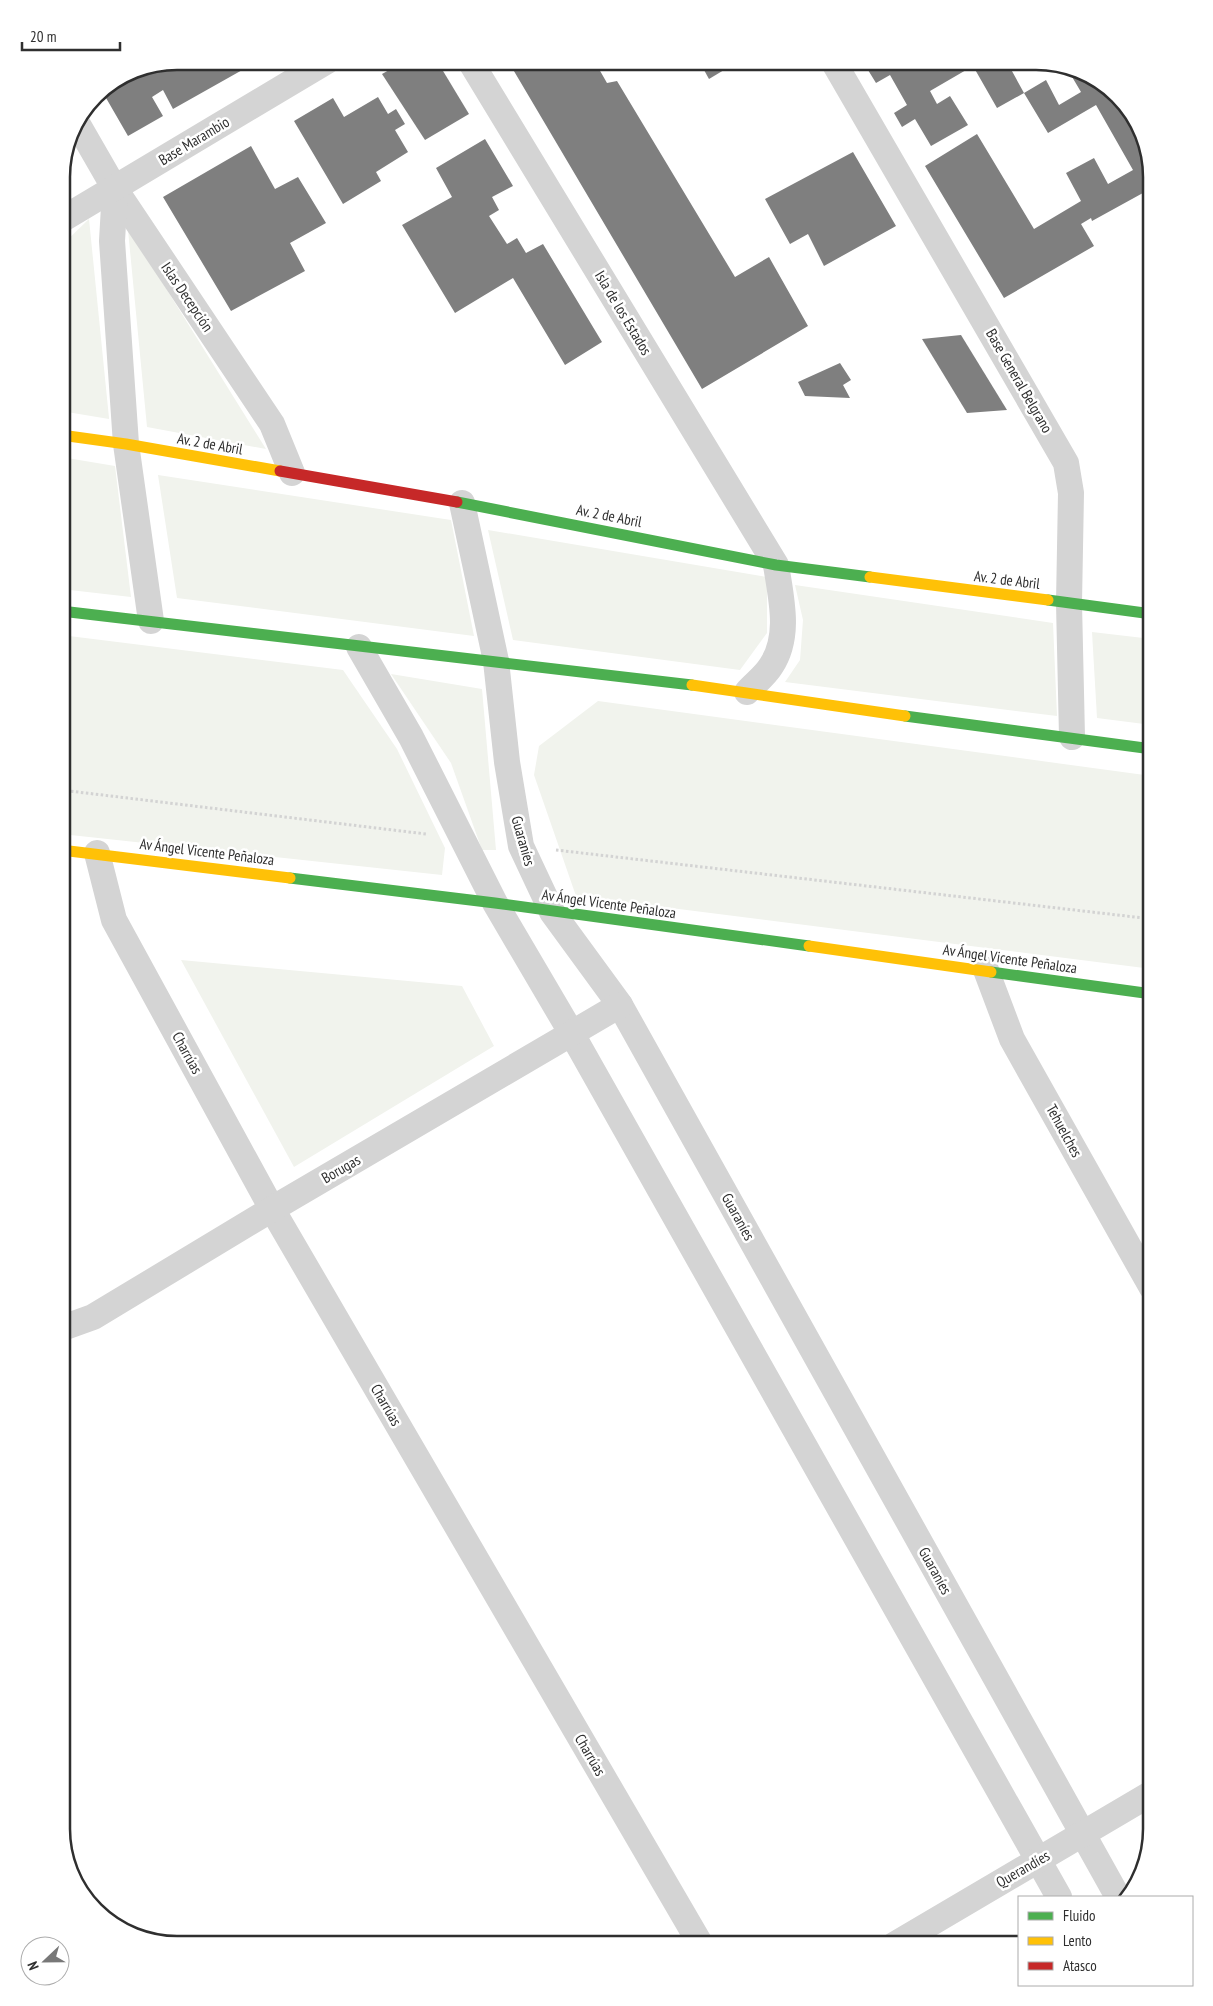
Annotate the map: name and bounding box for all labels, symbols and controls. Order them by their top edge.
scale bar [22,20,120,52]
text: 20 m [30,27,56,46]
street label: Base Marambio [155,112,233,169]
street label: Islas Decepción [157,258,218,335]
street label: Isla de los Estados [591,267,656,358]
street label: Base General Belgrano [982,325,1057,436]
street label: Av. 2 de Abril [176,428,245,459]
street label: Av. 2 de Abril [575,500,644,531]
street label: Av. 2 de Abril [973,566,1042,593]
street label: Guaraníes [507,814,540,868]
street label: Av Ángel Vicente Peñaloza [139,834,275,869]
street label: Av Ángel Vicente Peñaloza [541,885,677,922]
street label: Av Ángel Vicente Peñaloza [942,940,1078,977]
street label: Charrúas [168,1028,207,1077]
street label: Tehuelches [1042,1101,1087,1160]
street label: Borugas [318,1150,364,1187]
street label: Guaraníes [718,1190,759,1244]
street label: Charrúas [367,1380,406,1429]
street label: Guaraníes [915,1544,956,1598]
street label: Charrúas [571,1730,610,1779]
street label: Querandíes [993,1846,1053,1891]
legend [1018,1896,1193,1986]
text: Fluido [1063,1906,1095,1925]
text: Lento [1063,1931,1092,1950]
north arrow [20,1936,70,1986]
text: Atasco [1063,1956,1097,1975]
text: N [23,1959,43,1973]

